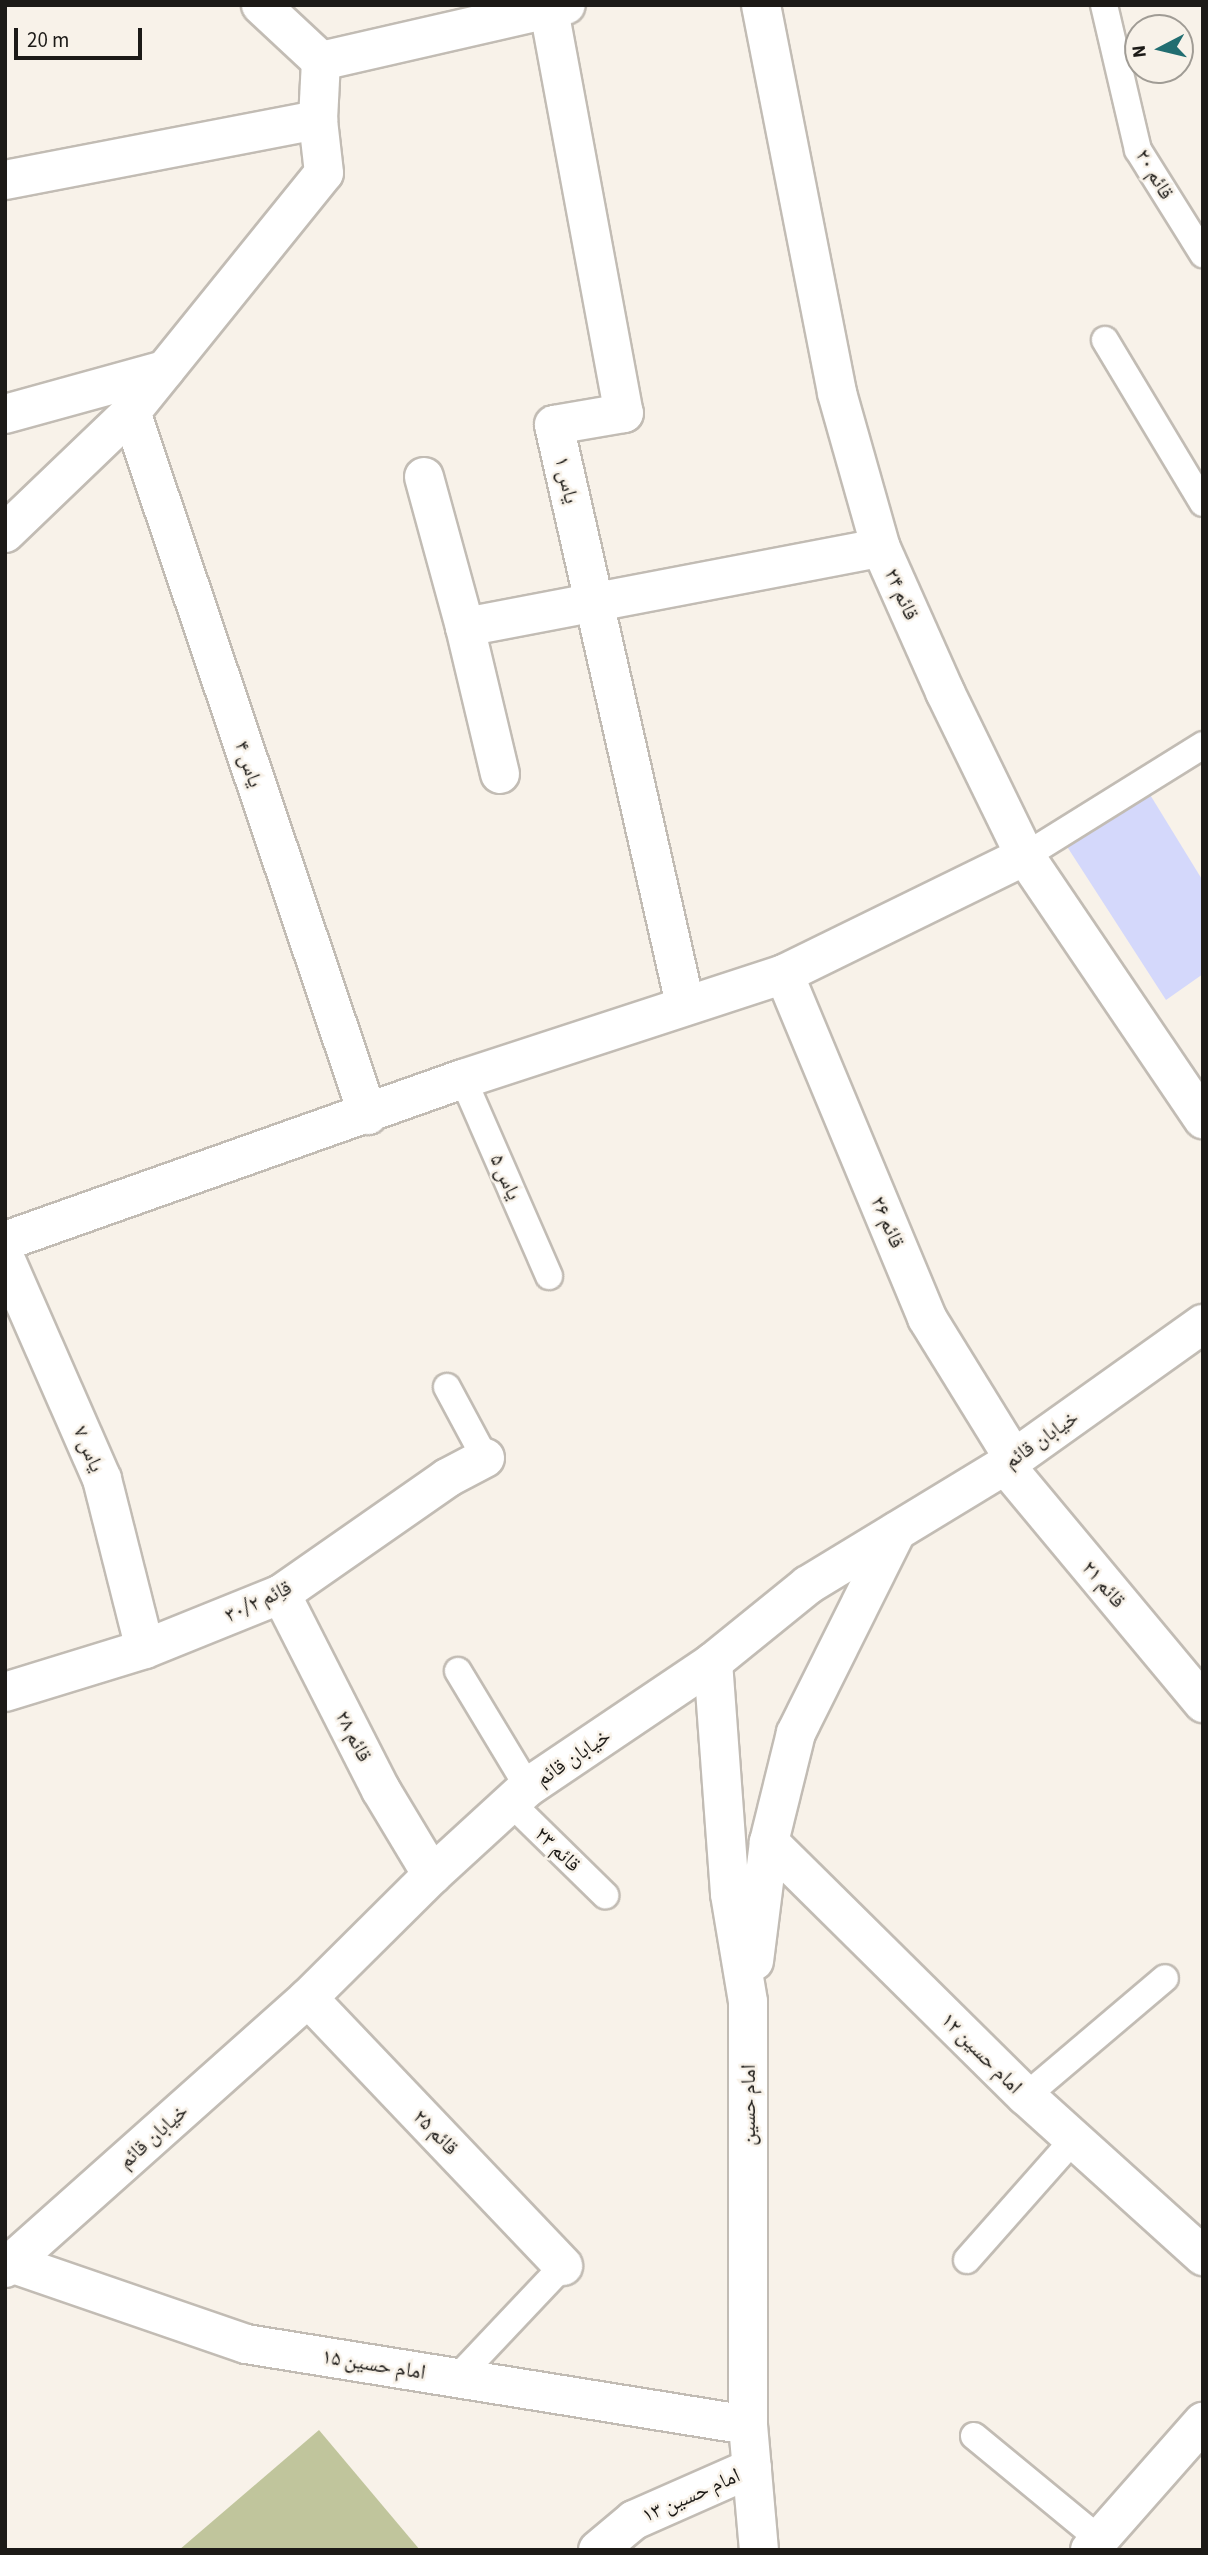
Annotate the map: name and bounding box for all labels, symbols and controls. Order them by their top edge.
scale bar [18,14,145,58]
north arrow [1124,14,1194,84]
text: 20 m [27,25,69,55]
text: N [1125,43,1154,59]
street label: قائم ۲۰ [1131,144,1179,204]
street label: یاس ۱ [549,454,585,506]
street label: قائم ۲۴ [879,564,925,624]
street label: یاس ۴ [229,737,269,791]
street label: یاس ۵ [485,1150,527,1204]
street label: قائم ۲۶ [866,1192,910,1252]
street label: خیابان قائم [999,1404,1083,1474]
street label: یاس ۷ [68,1422,110,1476]
street label: قائم ۲۱ [1077,1555,1131,1613]
street label: قاِئم ۳۰/۲ [221,1575,295,1627]
street label: قائم ۲۸ [331,1706,377,1766]
street label: خیابان قائم [531,1723,615,1791]
street label: قائم ۲۳ [530,1821,586,1877]
street label: امام حسین ۱۲ [936,2007,1028,2099]
street label: امام حسین [735,2064,761,2146]
street label: خیابان قائم [113,2098,193,2174]
street label: قائم ۲۵ [408,2104,464,2160]
street label: امام حسین ۱۵ [320,2343,428,2385]
street label: امام حسین ۱۳ [638,2462,744,2528]

